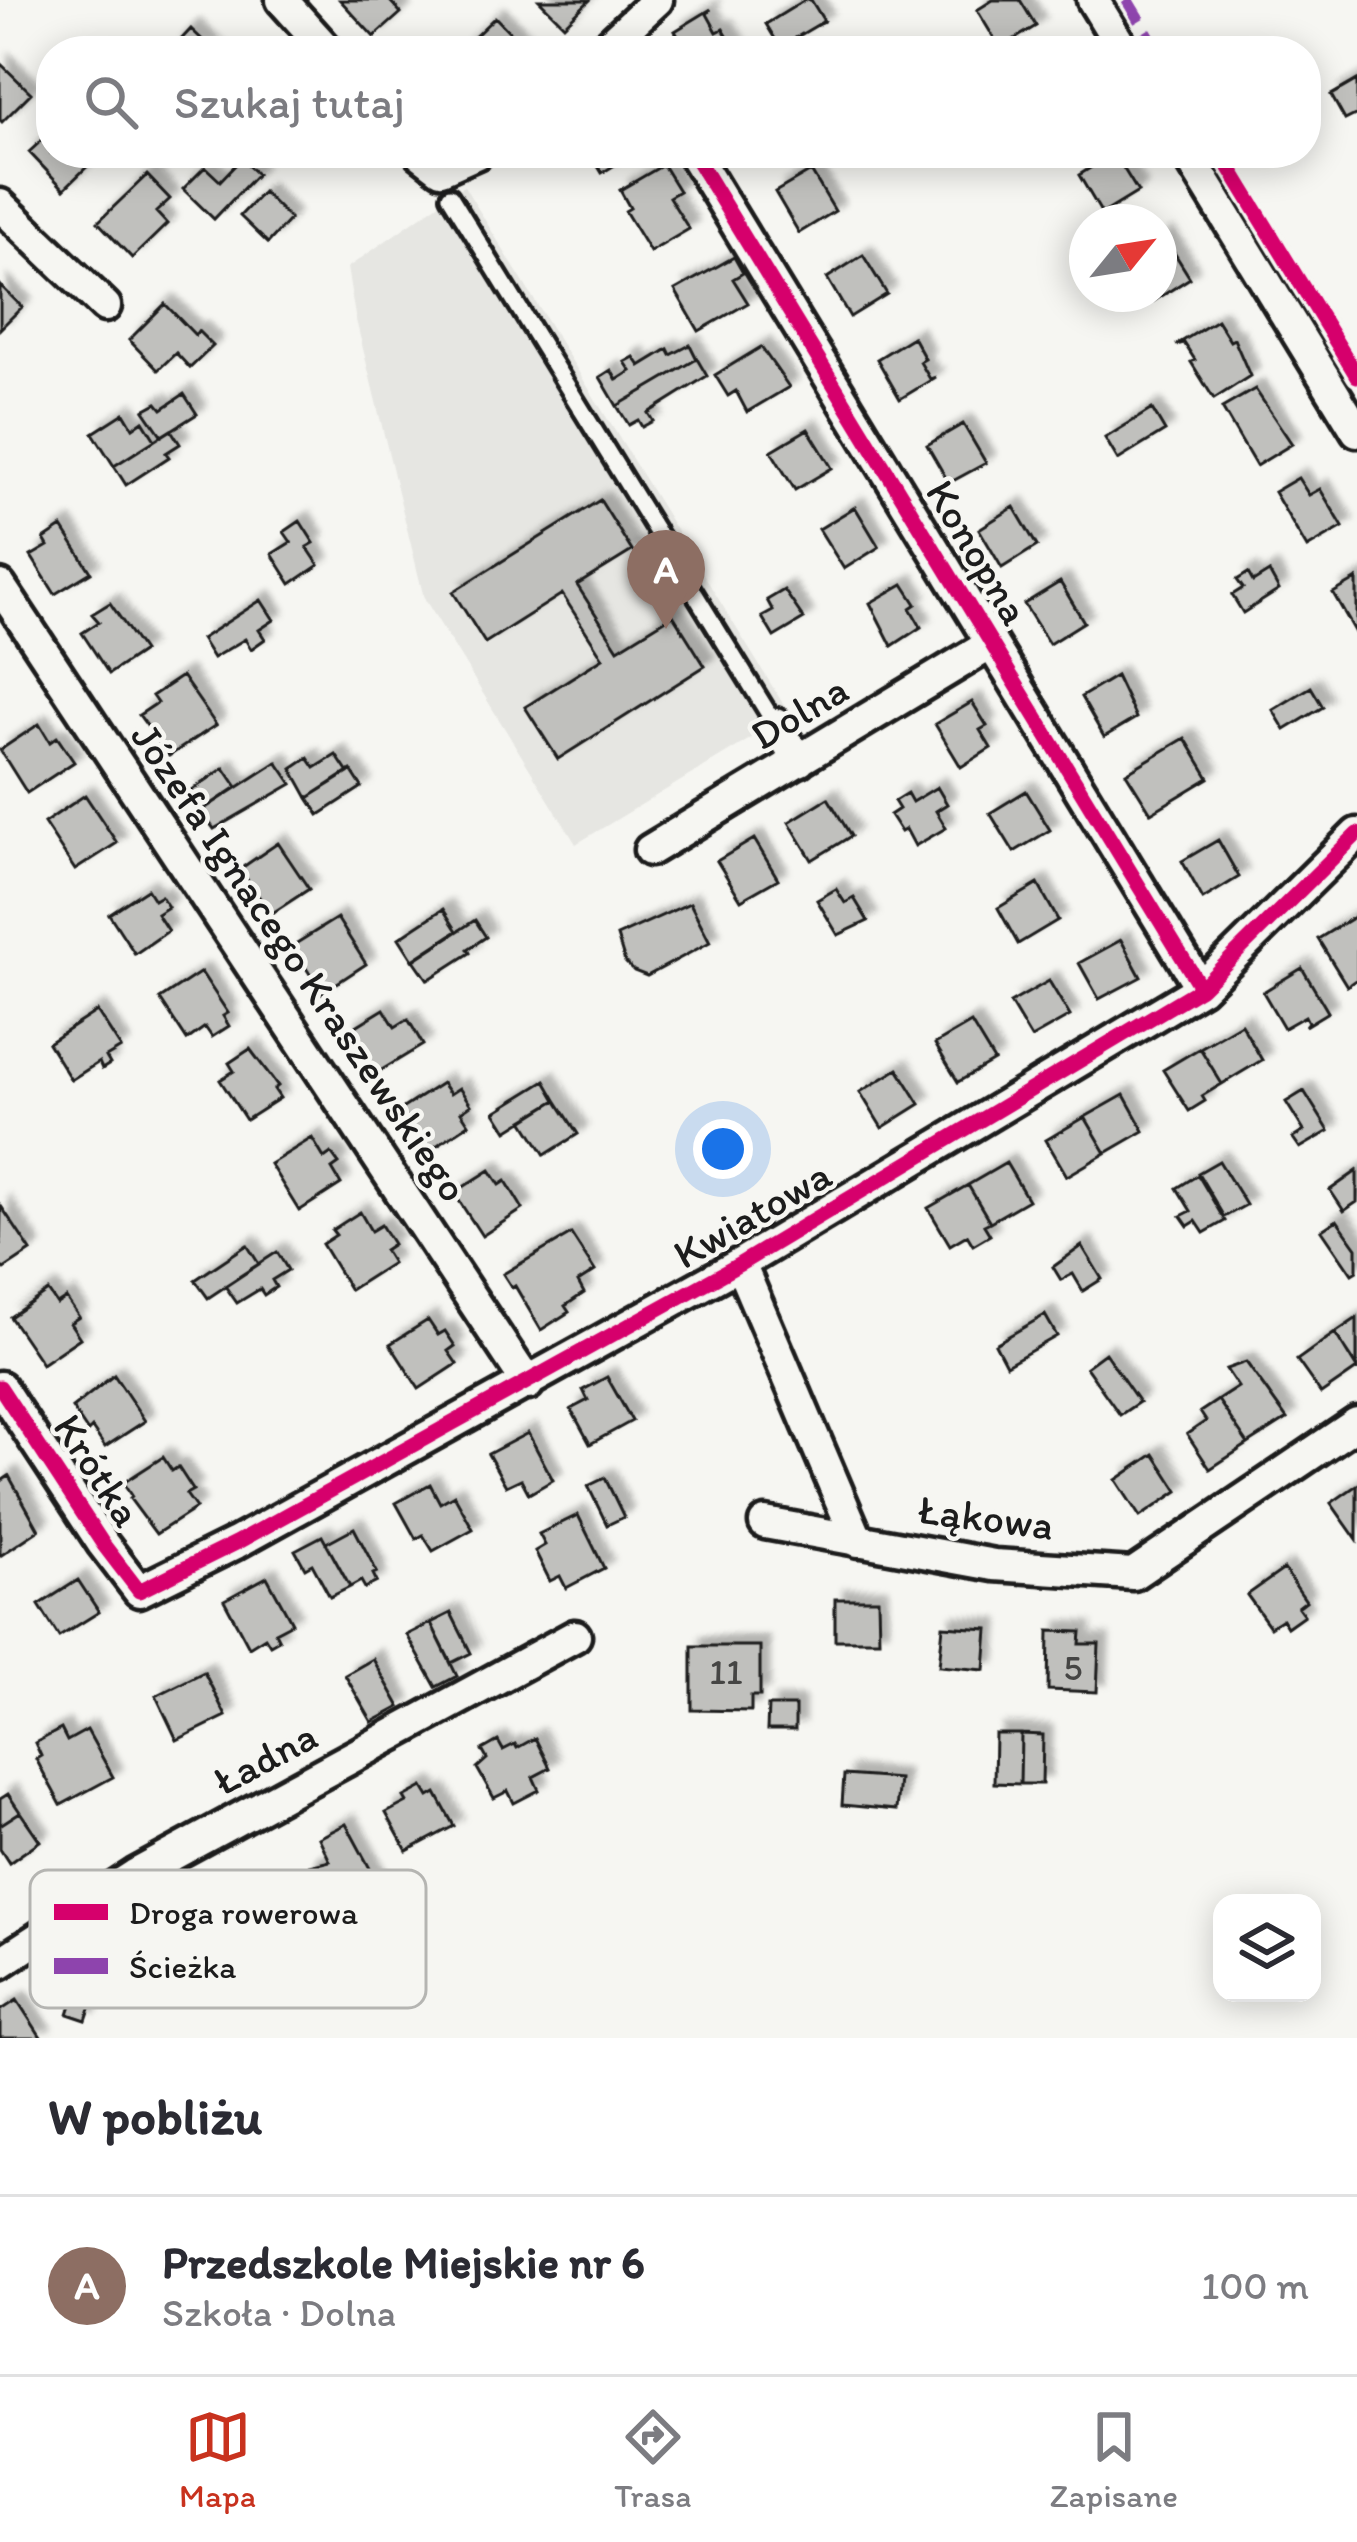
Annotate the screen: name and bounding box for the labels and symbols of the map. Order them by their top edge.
north arrow [1069,204,1177,312]
street label: Konopna [915,471,1041,634]
pin: A [627,530,705,629]
street label: Dolna [741,663,857,761]
street label: Józefa Ignacego Kraszewskiego [120,713,480,1211]
your location [693,1119,753,1179]
street label: Kwiatowa [664,1148,840,1280]
street label: Krótka [43,1404,153,1536]
street label: Łąkowa [915,1483,1057,1551]
house number: 5 [1064,1646,1082,1689]
house number: 11 [709,1650,743,1693]
street label: Ładna [204,1710,326,1806]
legend [30,1870,426,2008]
text: Droga rowerowa [129,1893,358,1932]
text: Ścieżka [129,1947,236,1986]

